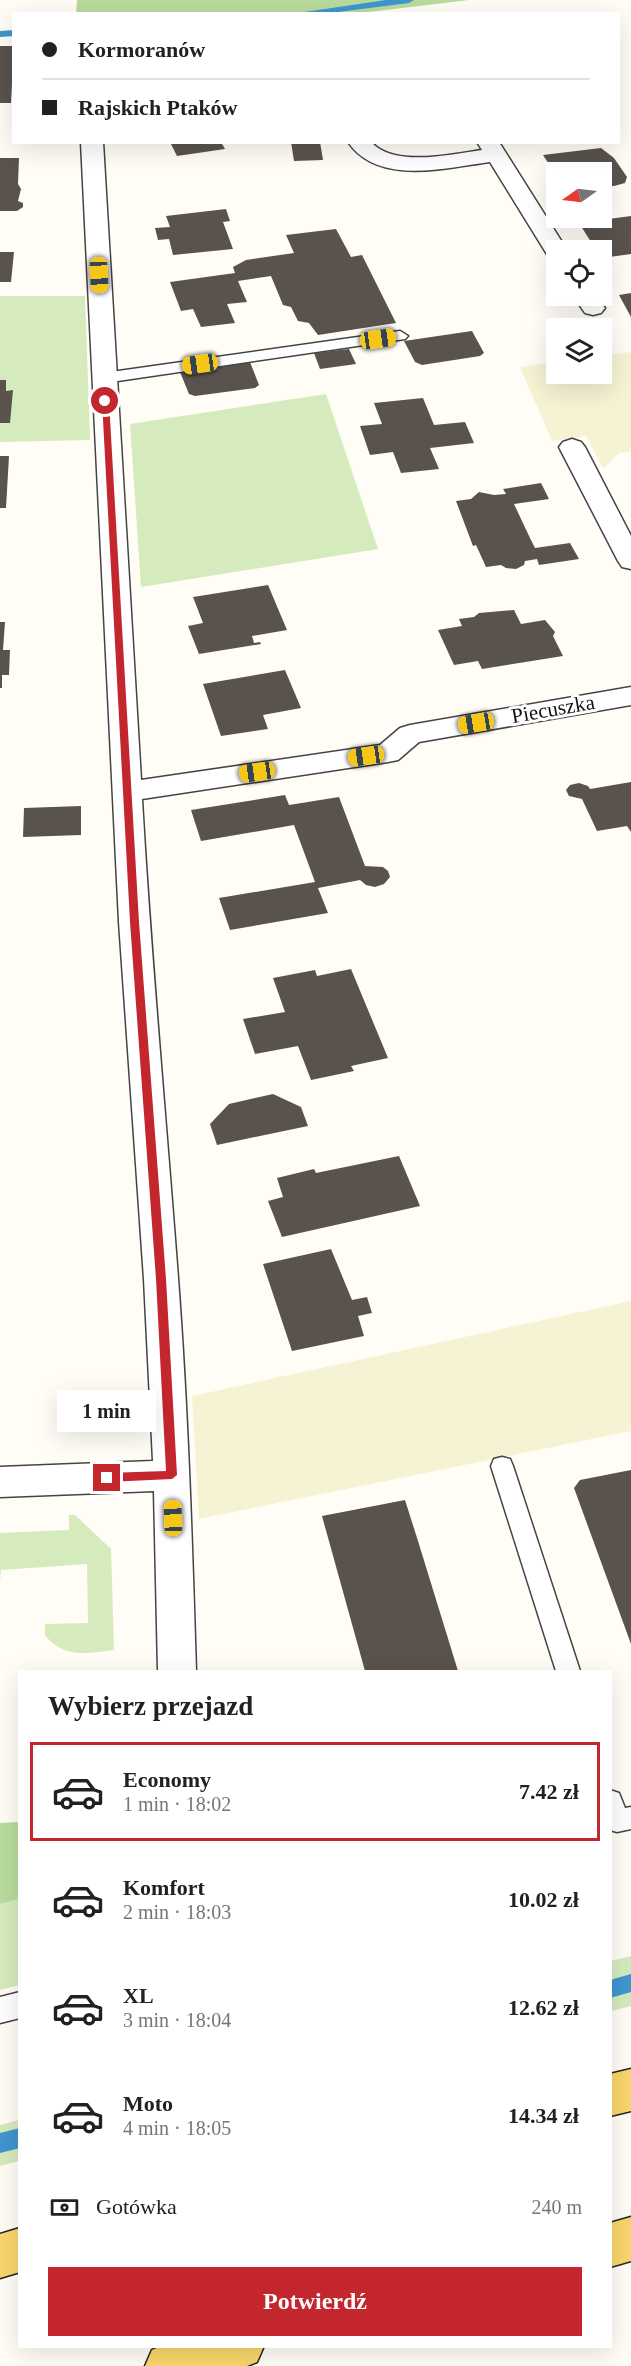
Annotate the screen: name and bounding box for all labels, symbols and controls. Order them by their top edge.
text: Kormoranów [78,37,205,62]
text: Rajskich Ptaków [78,95,238,120]
north arrow [546,162,612,228]
map controls [546,162,612,384]
button: locate [546,240,612,306]
car [89,257,109,293]
button: layers [546,318,612,384]
car [359,328,397,350]
car [181,353,219,375]
route start [91,387,118,414]
street label: Piecuszka [510,690,597,728]
car [457,711,495,735]
car [347,745,385,767]
car [238,761,276,783]
callout: 1 min [57,1391,156,1433]
text: 1 min [82,1400,131,1422]
route end [93,1464,120,1491]
car [163,1500,183,1536]
text: Wybierz przejazd [48,1691,253,1721]
icon: car [51,1765,105,1819]
text: Economy [123,1767,211,1792]
text: 7.42 zł [519,1779,579,1804]
text: 1 min · 18:02 [123,1793,231,1815]
icon: car [51,1873,105,1927]
text: Komfort [123,1875,205,1900]
text: 10.02 zł [508,1887,579,1912]
text: 2 min · 18:03 [123,1901,231,1923]
icon: car [51,1981,105,2035]
text: XL [123,1983,154,2008]
text: 12.62 zł [508,1995,579,2020]
text: 3 min · 18:04 [123,2009,231,2031]
icon: car [51,2089,105,2143]
text: Moto [123,2091,173,2116]
text: 14.34 zł [508,2103,579,2128]
text: 4 min · 18:05 [123,2117,231,2139]
icon: cash [48,2191,81,2224]
text: Gotówka [96,2194,177,2219]
text: 240 m [531,2196,582,2218]
button: Potwierdź [48,2267,582,2336]

